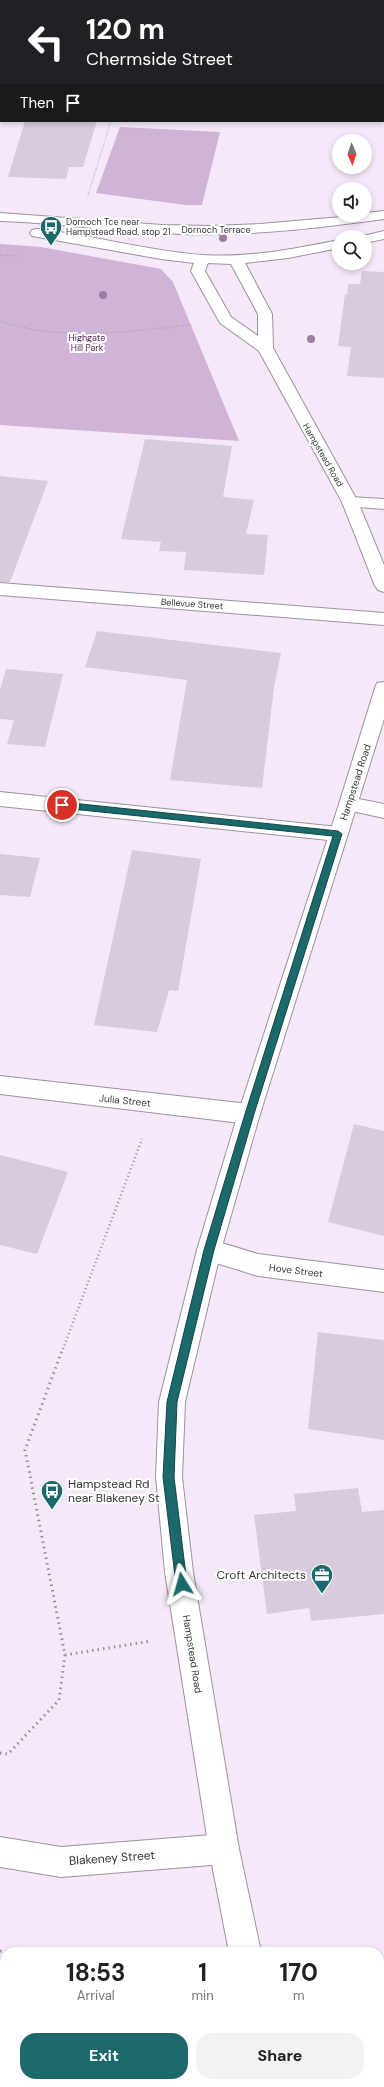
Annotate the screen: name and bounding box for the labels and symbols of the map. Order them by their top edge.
north arrow [332,134,372,174]
bus stop icon: Dornoch Tce near Hampstead Road, stop 21 [38,214,64,247]
place label: Dornoch Tce near Hampstead Road, stop 21 [66,216,171,238]
street label: Dornoch Terrace [181,224,251,236]
park label: Highgate Hill Park [69,332,105,354]
street label: Hampstead Road [300,421,346,489]
street label: Bellevue Street [160,596,224,612]
street label: Hampstead Road [337,742,374,822]
pin [45,788,79,822]
street label: Julia Street [99,1091,151,1110]
street label: Hove Street [268,1261,324,1280]
place label: Hampstead Rd near Blakeney St [68,1476,160,1506]
bus stop icon: Hampstead Rd near Blakeney St [39,1478,65,1511]
office icon: Croft Architects [309,1562,335,1595]
position arrow [161,1563,203,1605]
place label: Croft Architects [216,1567,306,1583]
street label: Hampstead Road [180,1614,205,1694]
street label: Blakeney Street [68,1847,156,1869]

